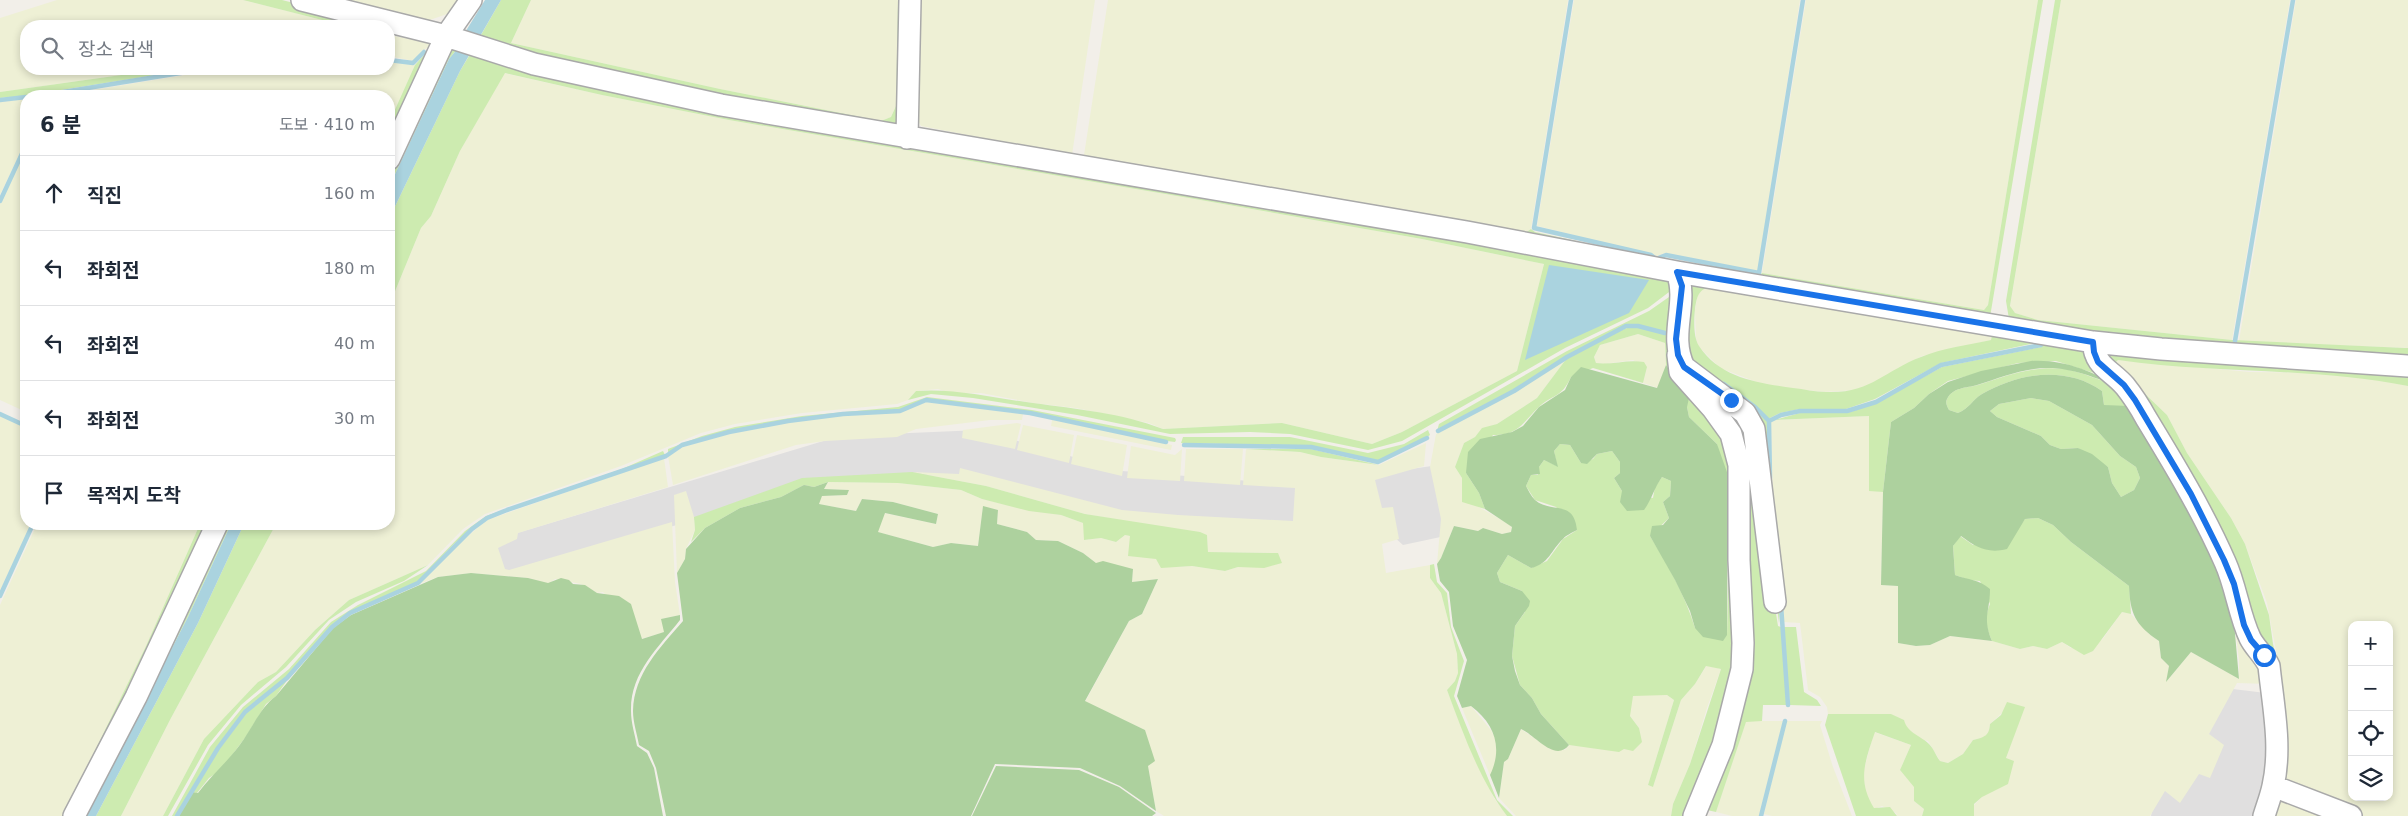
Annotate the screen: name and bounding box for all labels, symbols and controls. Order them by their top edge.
search box [20,20,395,75]
icon: search [38,34,66,62]
text: 장소 검색 [78,38,154,60]
text: 6 분 [40,113,81,137]
text: 도보 · 410 m [279,115,375,134]
icon: ahead [40,179,68,207]
text: 직진 [87,184,122,206]
text: 160 m [324,184,375,203]
icon: left [40,254,68,282]
text: 좌회전 [87,259,139,281]
text: 180 m [324,259,375,278]
icon: left [40,329,68,357]
text: 좌회전 [87,334,139,356]
text: 40 m [334,334,375,353]
route end [1720,389,1743,412]
icon: left [40,404,68,432]
text: 좌회전 [87,409,139,431]
text: 30 m [334,409,375,428]
icon: arrive [40,479,68,507]
text: 목적지 도착 [87,484,181,506]
map controls [2348,621,2393,801]
button: + [2348,621,2393,666]
route start [2253,644,2276,667]
button: − [2348,666,2393,711]
button: locate [2348,711,2393,756]
button: layers [2348,756,2393,801]

